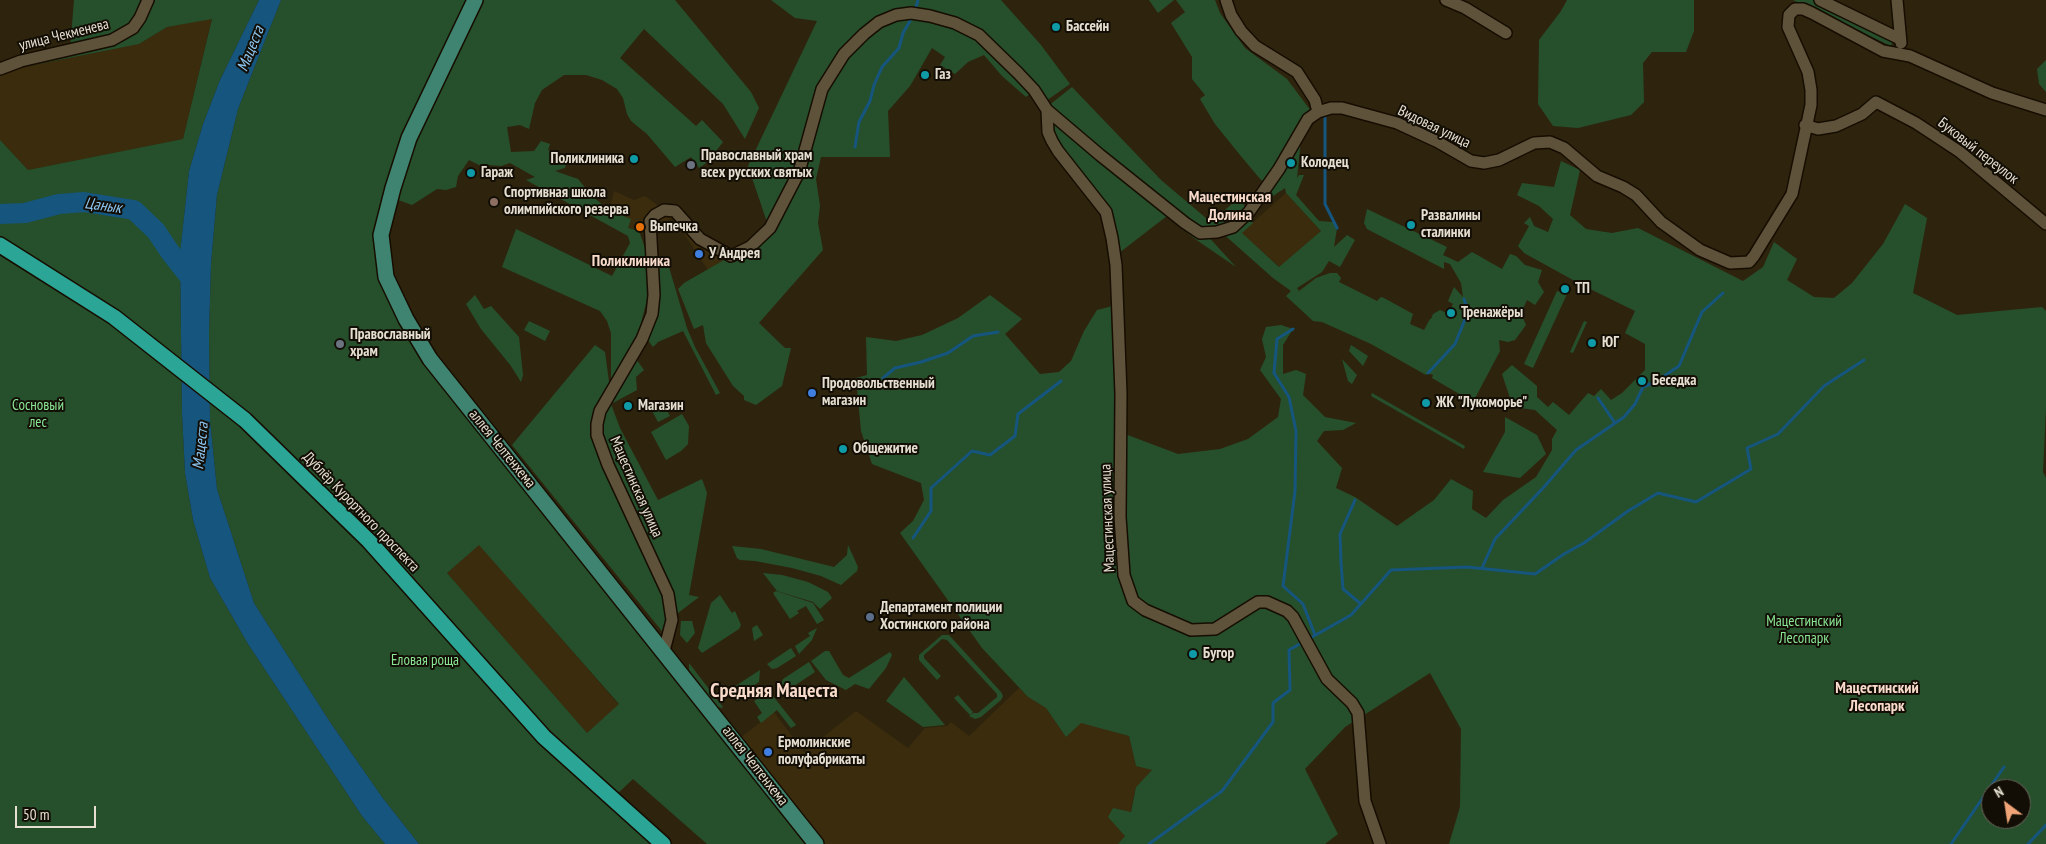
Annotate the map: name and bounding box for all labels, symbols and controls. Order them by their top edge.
street label: улица Чекменева [17,15,111,55]
place label: Бассейн [1066,18,1109,36]
marker: Бассейн [1050,21,1062,33]
water label: Мацеста [233,24,269,74]
place label: Газ [935,66,951,84]
marker: Газ [919,69,931,81]
street label: Видовая улица [1395,102,1473,152]
street label: Буковый переулок [1934,114,2022,188]
place label: Православный храм всех русских святых [701,147,812,182]
place label: Поликлиника [551,150,624,168]
marker: Поликлиника [628,153,640,165]
place label: Колодец [1301,154,1349,172]
marker: Колодец [1285,157,1297,169]
marker: Православный храм всех русских святых [685,159,697,171]
place label: Гараж [481,164,513,182]
marker: Гараж [465,167,477,179]
place label: Спортивная школа олимпийского резерва [504,184,629,219]
district label: Мацестинская Долина [1189,187,1271,225]
water label: Цанык [83,194,123,218]
marker: Спортивная школа олимпийского резерва [488,196,500,208]
place label: Развалины сталинки [1421,207,1481,242]
place label: Выпечка [650,218,698,236]
marker: Развалины сталинки [1405,219,1417,231]
marker: Выпечка [634,221,646,233]
place label: У Андрея [709,245,760,263]
marker: У Андрея [693,248,705,260]
district label: Поликлиника [592,251,670,271]
place label: ТП [1575,280,1590,298]
marker: ТП [1559,283,1571,295]
place label: Тренажёры [1461,304,1523,322]
marker: Тренажёры [1445,307,1457,319]
place label: Православный храм [350,326,430,361]
place label: ЮГ [1602,334,1619,352]
marker: ЮГ [1586,337,1598,349]
marker: Православный храм [334,338,346,350]
place label: Беседка [1652,372,1696,390]
place label: Продовольственный магазин [822,375,935,410]
marker: Беседка [1636,375,1648,387]
marker: Продовольственный магазин [806,387,818,399]
place label: ЖК "Лукоморье" [1436,394,1527,412]
park label: Сосновый лес [12,397,64,432]
place label: Магазин [638,397,684,415]
marker: ЖК "Лукоморье" [1420,397,1432,409]
marker: Магазин [622,400,634,412]
street label: аллея Челтенхема [465,406,539,492]
water label: Мацеста [189,422,213,470]
street label: Мацестинская улица [606,434,666,540]
place label: Общежитие [853,440,918,458]
marker: Общежитие [837,443,849,455]
street label: Дублёр Курортного проспекта [299,448,423,576]
street label: Мацестинская улица [1097,464,1119,572]
place label: Департамент полиции Хостинского района [880,599,1002,634]
marker: Департамент полиции Хостинского района [864,611,876,623]
park label: Мацестинский Лесопарк [1766,613,1842,648]
place label: Бугор [1203,645,1234,663]
marker: Бугор [1187,648,1199,660]
park label: Еловая роща [391,652,459,670]
district label: Мацестинский Лесопарк [1835,678,1919,716]
district label: Средняя Мацеста [710,679,838,703]
street label: аллея Челтенхема [718,723,792,809]
place label: Ермолинские полуфабрикаты [778,734,865,769]
marker: Ермолинские полуфабрикаты [762,746,774,758]
north arrow [1981,779,2031,829]
text: N [1991,782,2007,802]
scale bar [18,796,99,828]
text: 50 m [23,805,49,824]

